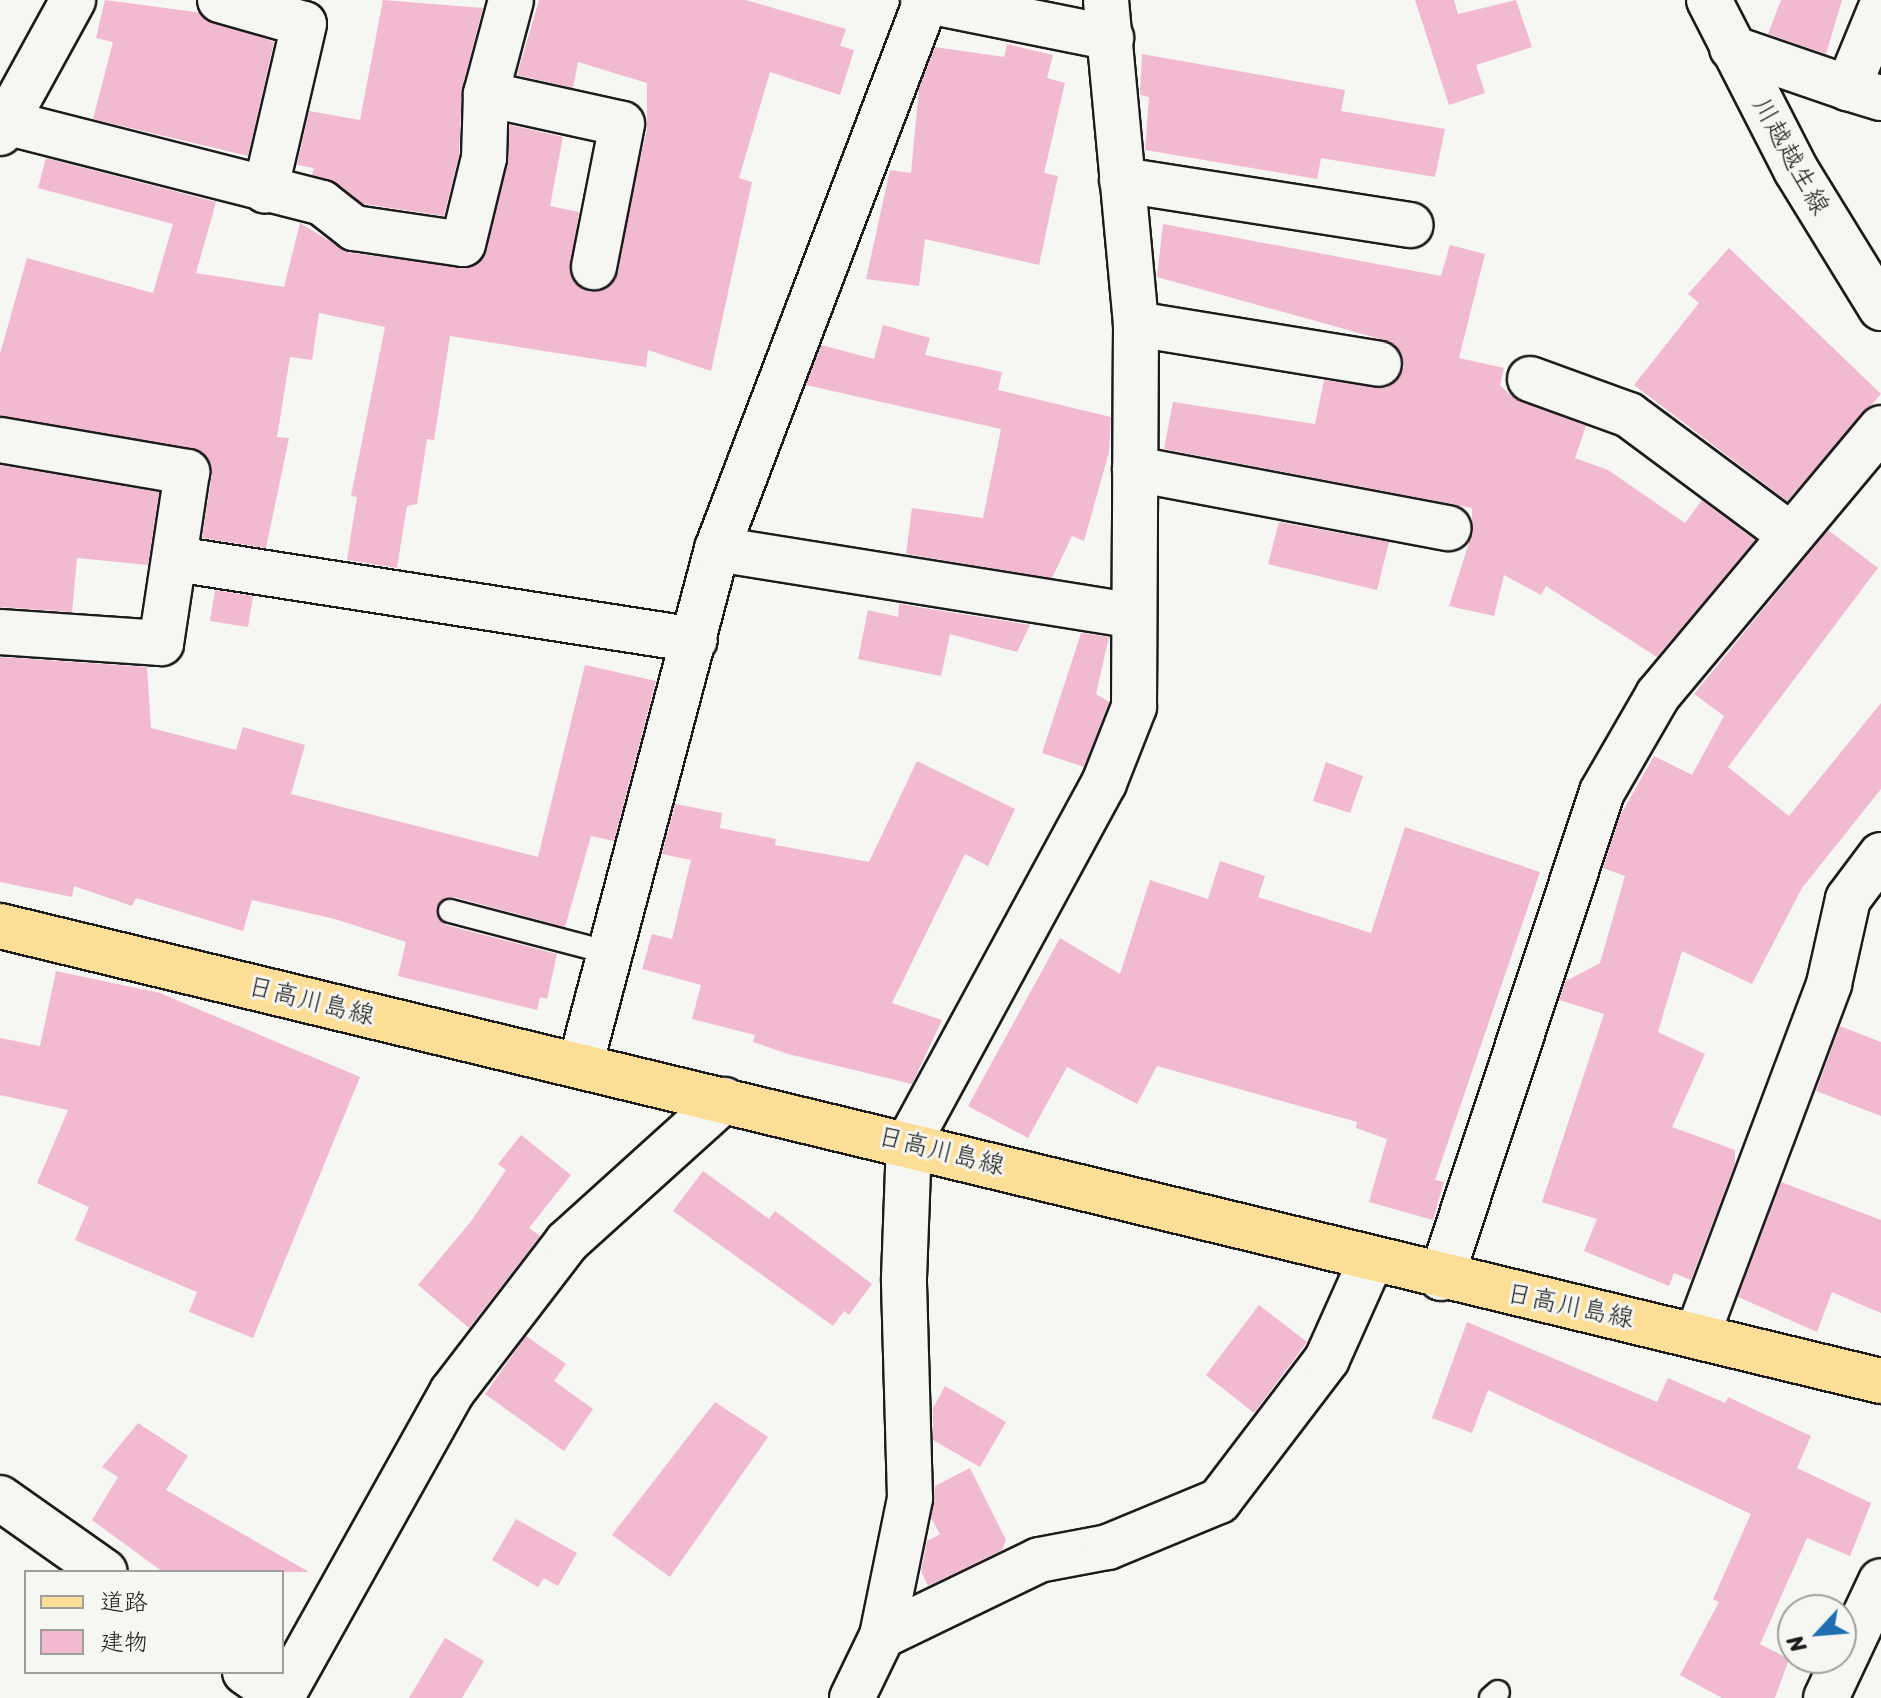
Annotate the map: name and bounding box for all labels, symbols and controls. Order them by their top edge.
street label: 川越越生線 [1746,92,1836,220]
street label: 日高川島線 [244,970,378,1032]
street label: 日高川島線 [874,1120,1008,1182]
street label: 日高川島線 [1503,1277,1637,1335]
legend [24,1570,284,1674]
text: 道路 [100,1581,148,1623]
north arrow [1777,1594,1857,1674]
text: 建物 [100,1621,148,1663]
text: N [1776,1628,1818,1659]

